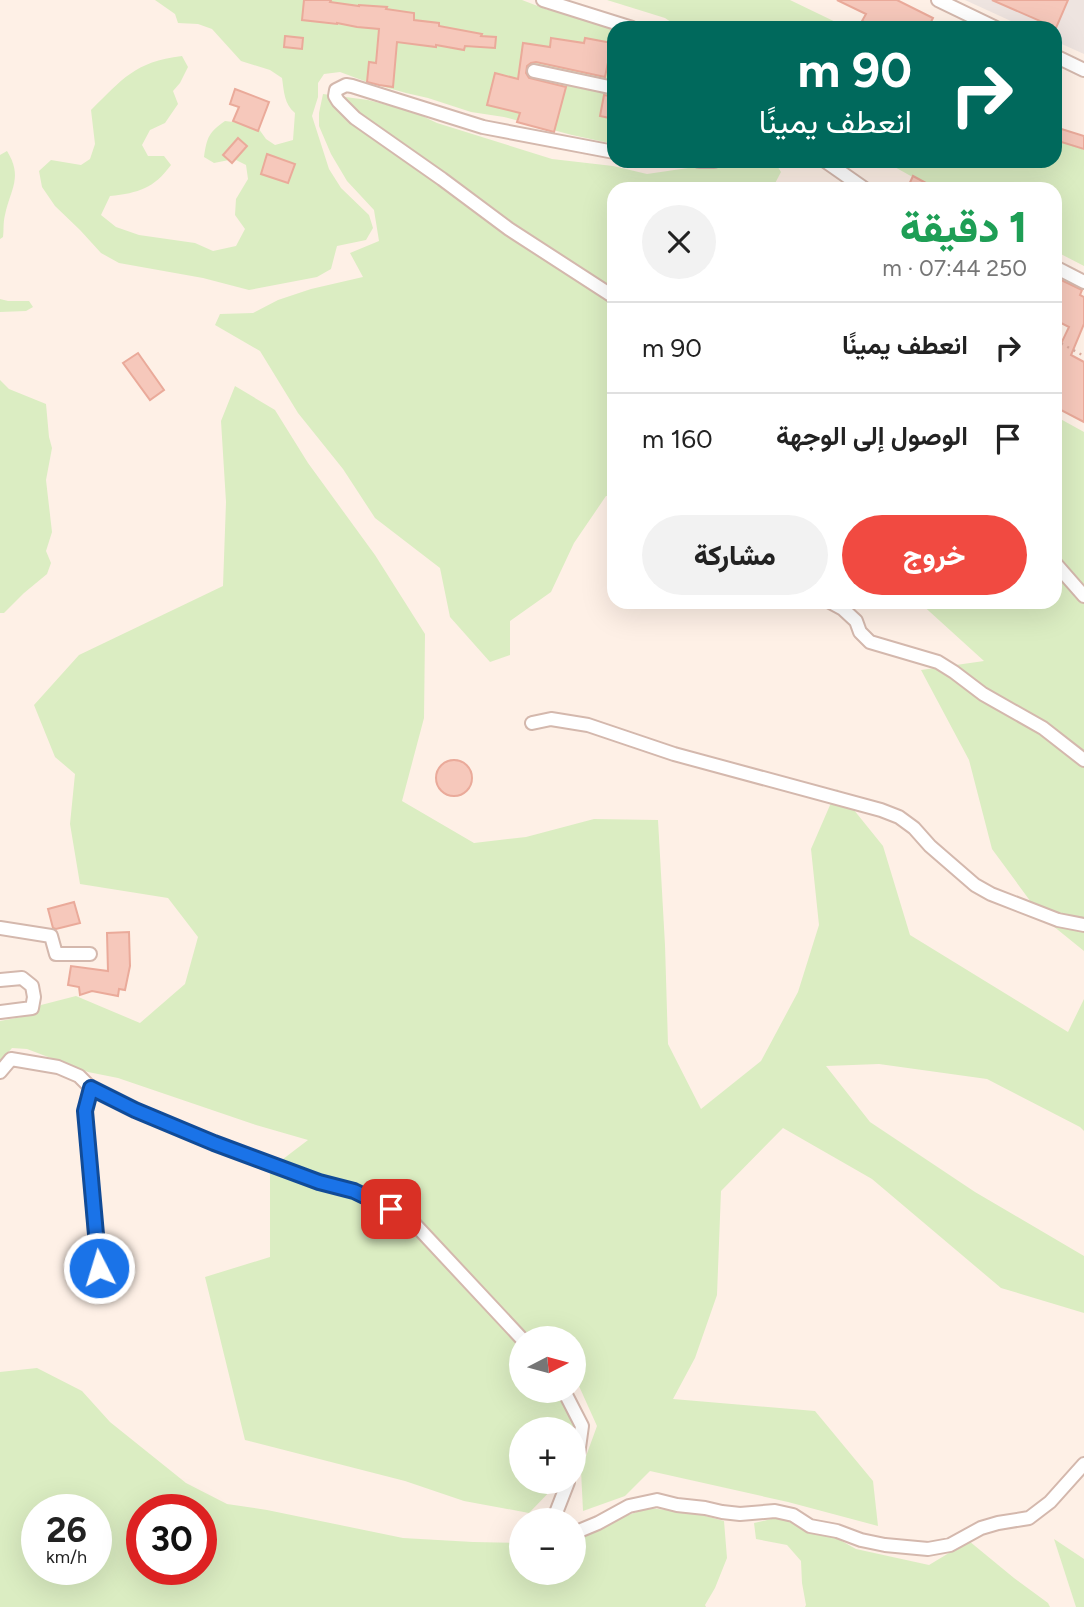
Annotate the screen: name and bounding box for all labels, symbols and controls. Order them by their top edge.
text: 90 m [797,40,912,99]
icon: right [936,49,1027,140]
text: انعطف يمينًا [759,103,912,141]
text: 1 دقيقة [900,202,1027,253]
button: close [642,205,716,279]
text: 250 m · 07:44 [882,254,1027,282]
text: انعطف يمينًا [842,329,968,361]
icon: right [989,329,1027,367]
text: 90 m [642,332,702,364]
text: الوصول إلى الوجهة [776,420,968,452]
icon: arrive [989,420,1027,458]
text: 160 m [642,423,713,455]
button: مشاركة [642,515,828,595]
button: خروج [842,515,1027,595]
pin [361,1179,421,1239]
icon: arrive [372,1190,410,1228]
position arrow [62,1231,136,1305]
north arrow [509,1326,586,1404]
map controls [509,1326,586,1585]
button: + [509,1417,586,1494]
speed limit sign: 30 [126,1494,217,1585]
button: − [509,1508,586,1585]
text: 26 [46,1509,87,1551]
text: km/h [46,1546,87,1568]

